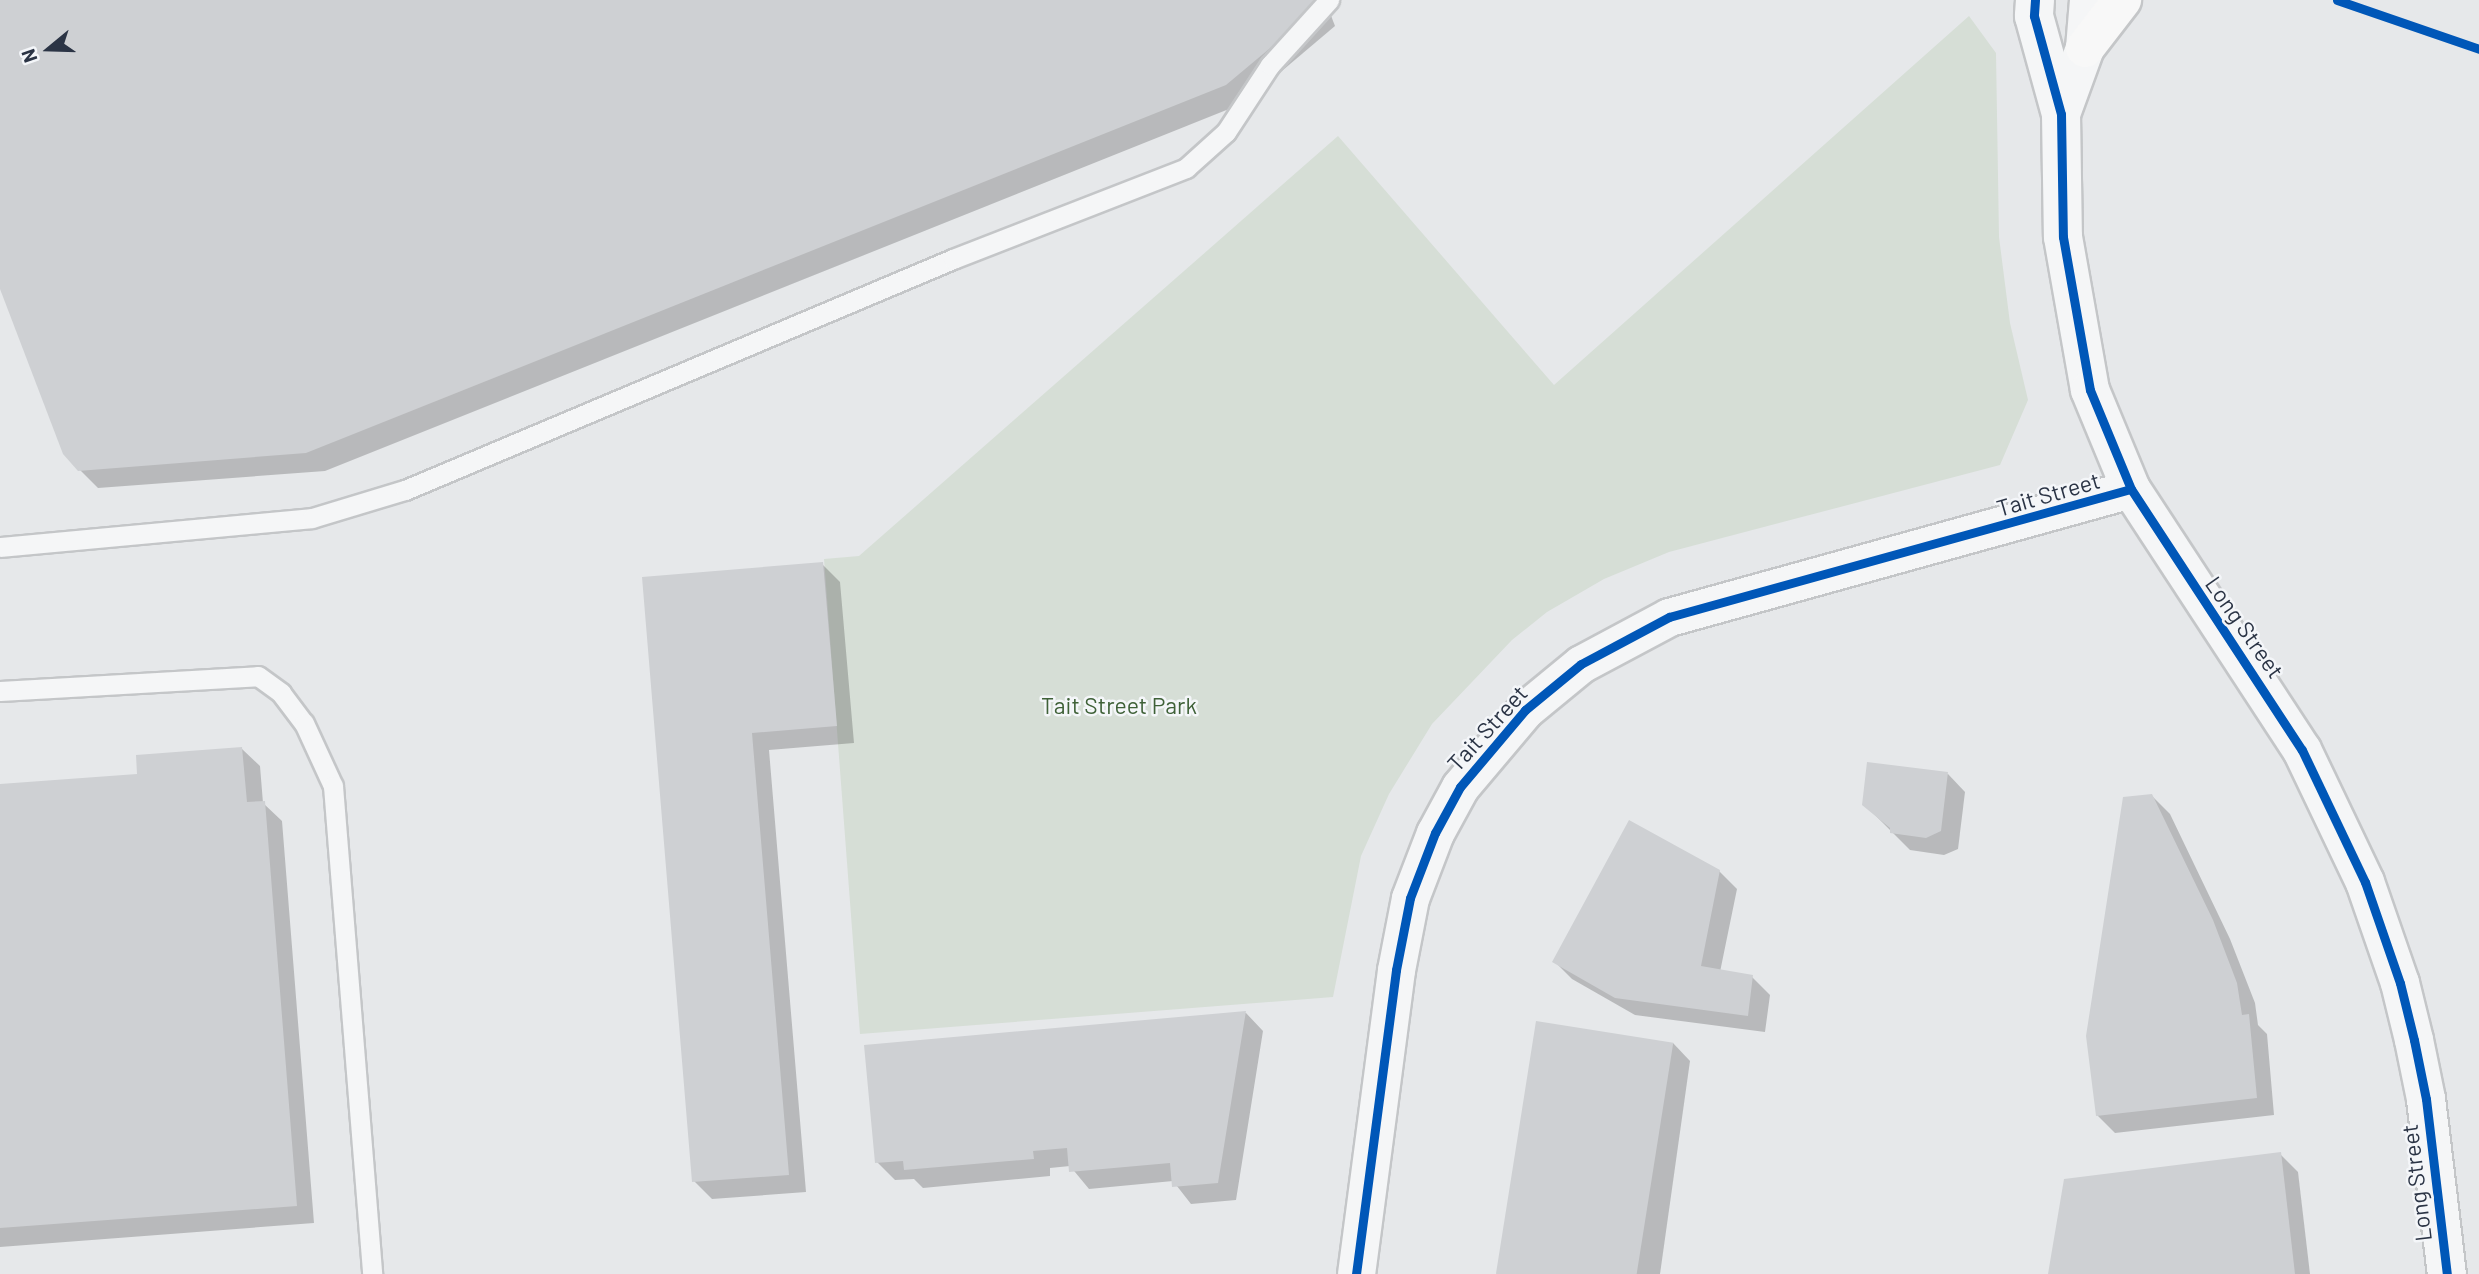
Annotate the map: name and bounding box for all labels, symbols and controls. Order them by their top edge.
north arrow [14,14,84,84]
text: N [16,46,42,66]
street label: Tait Street [1993,466,2103,522]
street label: Long Street [2200,571,2290,683]
street label: Tait Street [1441,679,1533,777]
park label: Tait Street Park [1041,691,1197,719]
street label: Long Street [2395,1123,2437,1243]

